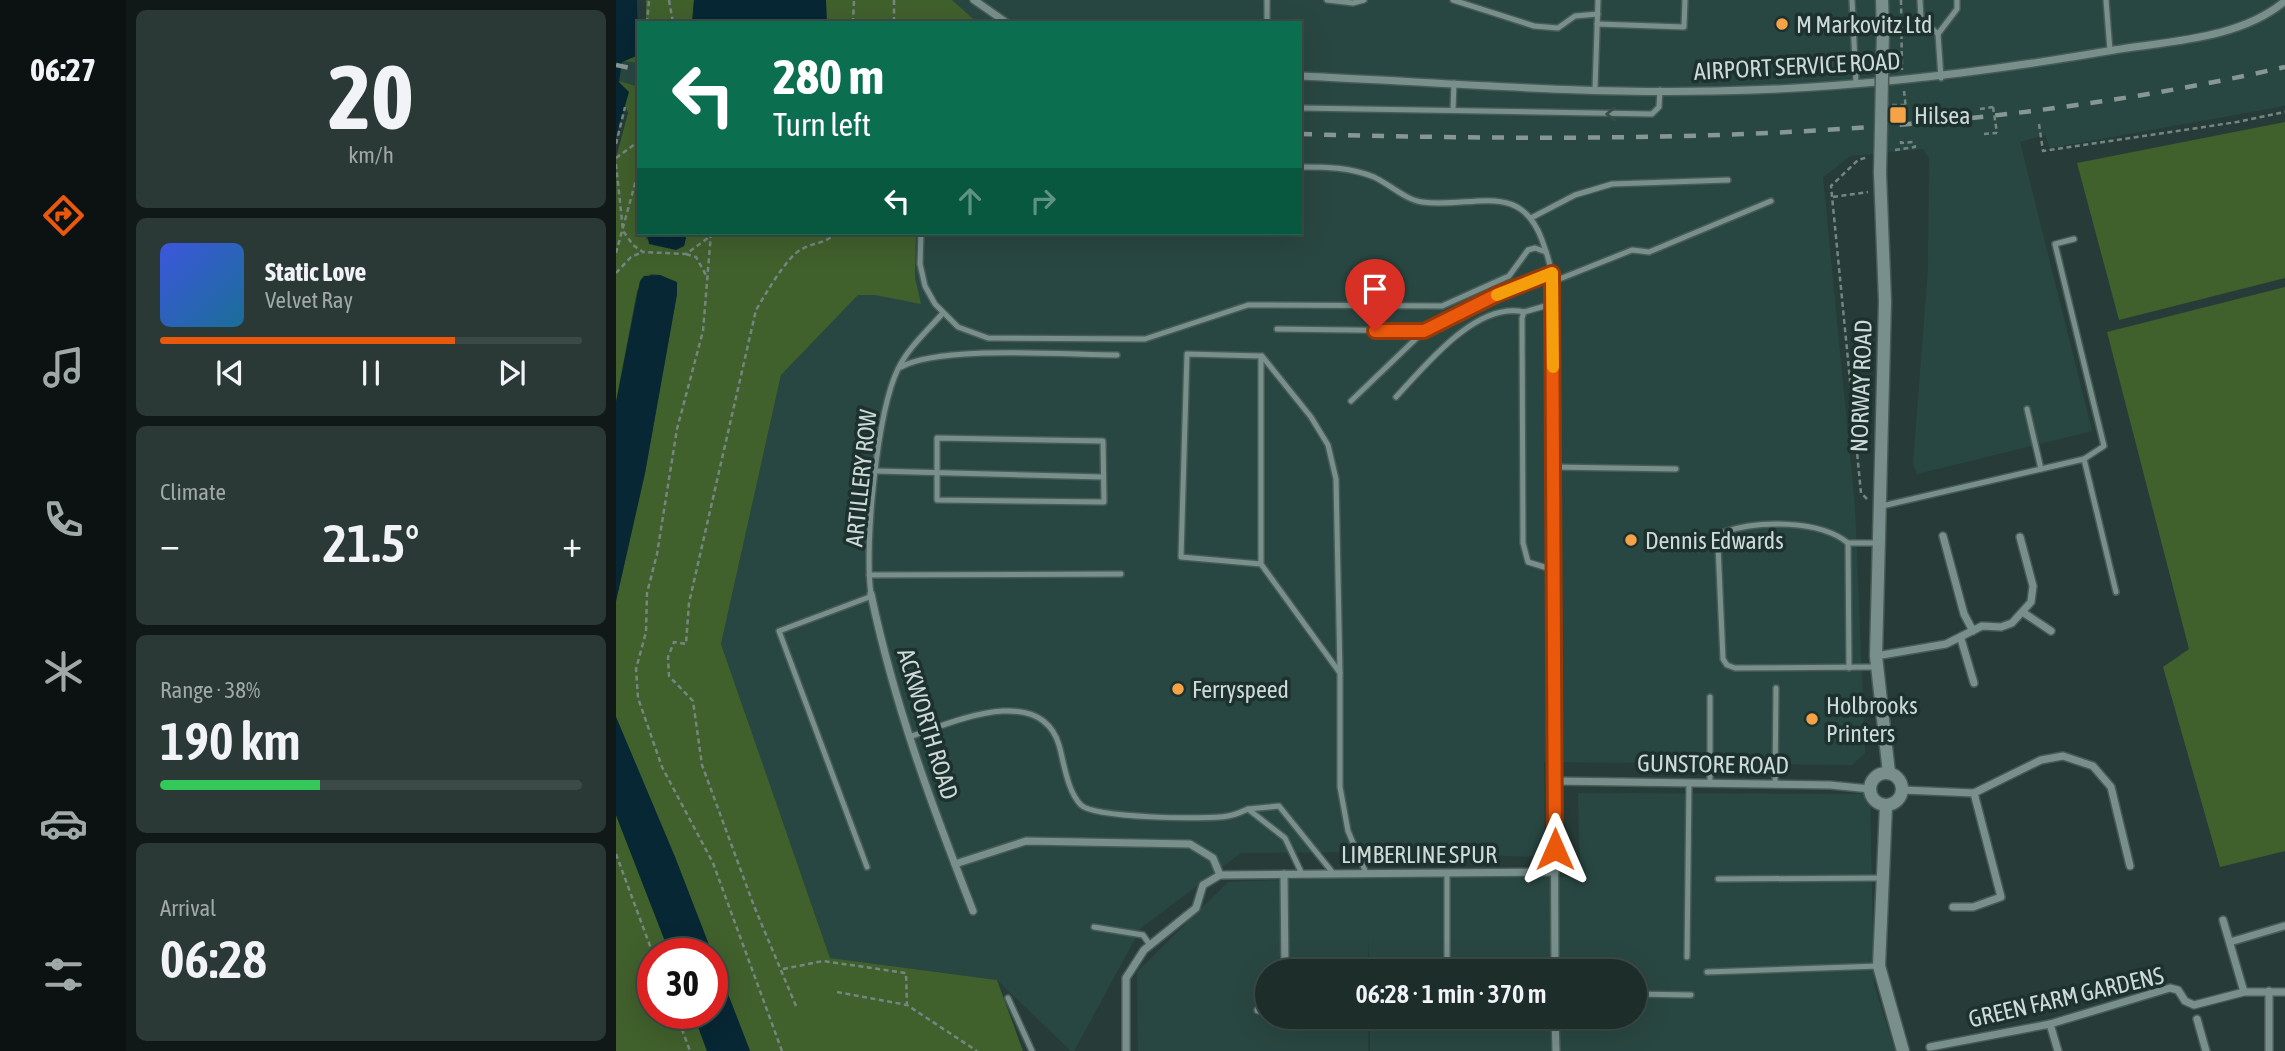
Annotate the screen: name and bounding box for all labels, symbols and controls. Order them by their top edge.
place label: M Markovitz Ltd [1796,11,1932,38]
marker: M Markovitz Ltd [1774,16,1790,32]
text: 20 [328,44,414,148]
street label: AIRPORT SERVICE ROAD [1693,47,1901,85]
text: 280 m [773,48,884,104]
icon: left [658,49,749,140]
text: 06:27 [30,51,96,88]
place label: Hilsea [1914,102,1970,129]
marker: Hilsea [1888,105,1908,125]
text: Turn left [773,106,871,143]
one-way arrow [1605,106,1616,122]
text: km/h [348,142,394,168]
icon: left [878,182,916,220]
icon: ahead [951,182,989,220]
icon: right [1024,182,1062,220]
icon: directions [39,191,88,240]
text: Static Love [265,257,366,287]
pin [1345,259,1405,331]
icon: arrive [1356,270,1394,308]
text: Velvet Ray [265,287,353,313]
street label: NORWAY ROAD [1845,319,1877,453]
icon: music [39,343,88,392]
icon: previous [211,354,249,392]
icon: pause [352,354,390,392]
icon: next [493,354,531,392]
street label: ARTILLERY ROW [840,407,882,548]
text: Climate [160,479,226,505]
icon: phone [39,495,88,544]
text: 21.5° [323,513,419,573]
text: − [160,522,180,565]
text: + [562,522,582,565]
place label: Dennis Edwards [1645,527,1784,554]
marker: Dennis Edwards [1623,532,1639,548]
street label: ACKWORTH ROAD [892,645,964,803]
icon: climate [39,647,88,696]
place label: Ferryspeed [1192,676,1289,703]
text: Range · 38% [160,677,260,703]
marker: Ferryspeed [1170,681,1186,697]
place label: Holbrooks Printers [1826,692,1918,747]
text: 190 km [160,711,301,771]
marker: Holbrooks Printers [1804,711,1820,727]
street label: GUNSTORE ROAD [1637,749,1789,779]
icon: car [39,799,88,848]
position arrow [1518,812,1592,886]
street label: LIMBERLINE SPUR [1341,841,1497,868]
text: Arrival [160,895,216,921]
text: 06:28 [160,929,267,989]
speed limit sign: 30 [637,938,728,1029]
icon: filters [39,950,88,999]
street label: GREEN FARM GARDENS [1966,961,2166,1033]
text: 06:28 · 1 min · 370 m [1356,979,1546,1009]

